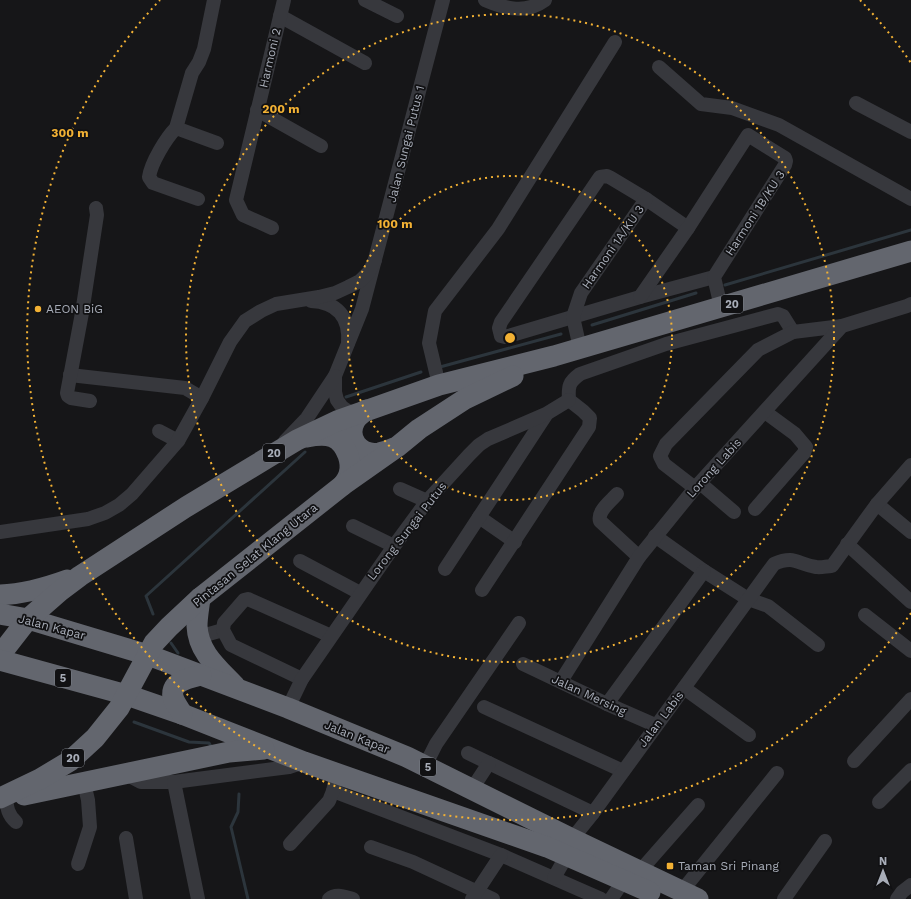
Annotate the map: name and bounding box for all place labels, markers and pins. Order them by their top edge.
place label: AEON BiG [46,302,103,316]
marker: AEON BiG [33,304,43,314]
centre of rings [503,331,517,345]
place label: Taman Sri Pinang [678,859,780,873]
marker: Taman Sri Pinang [665,861,675,871]

